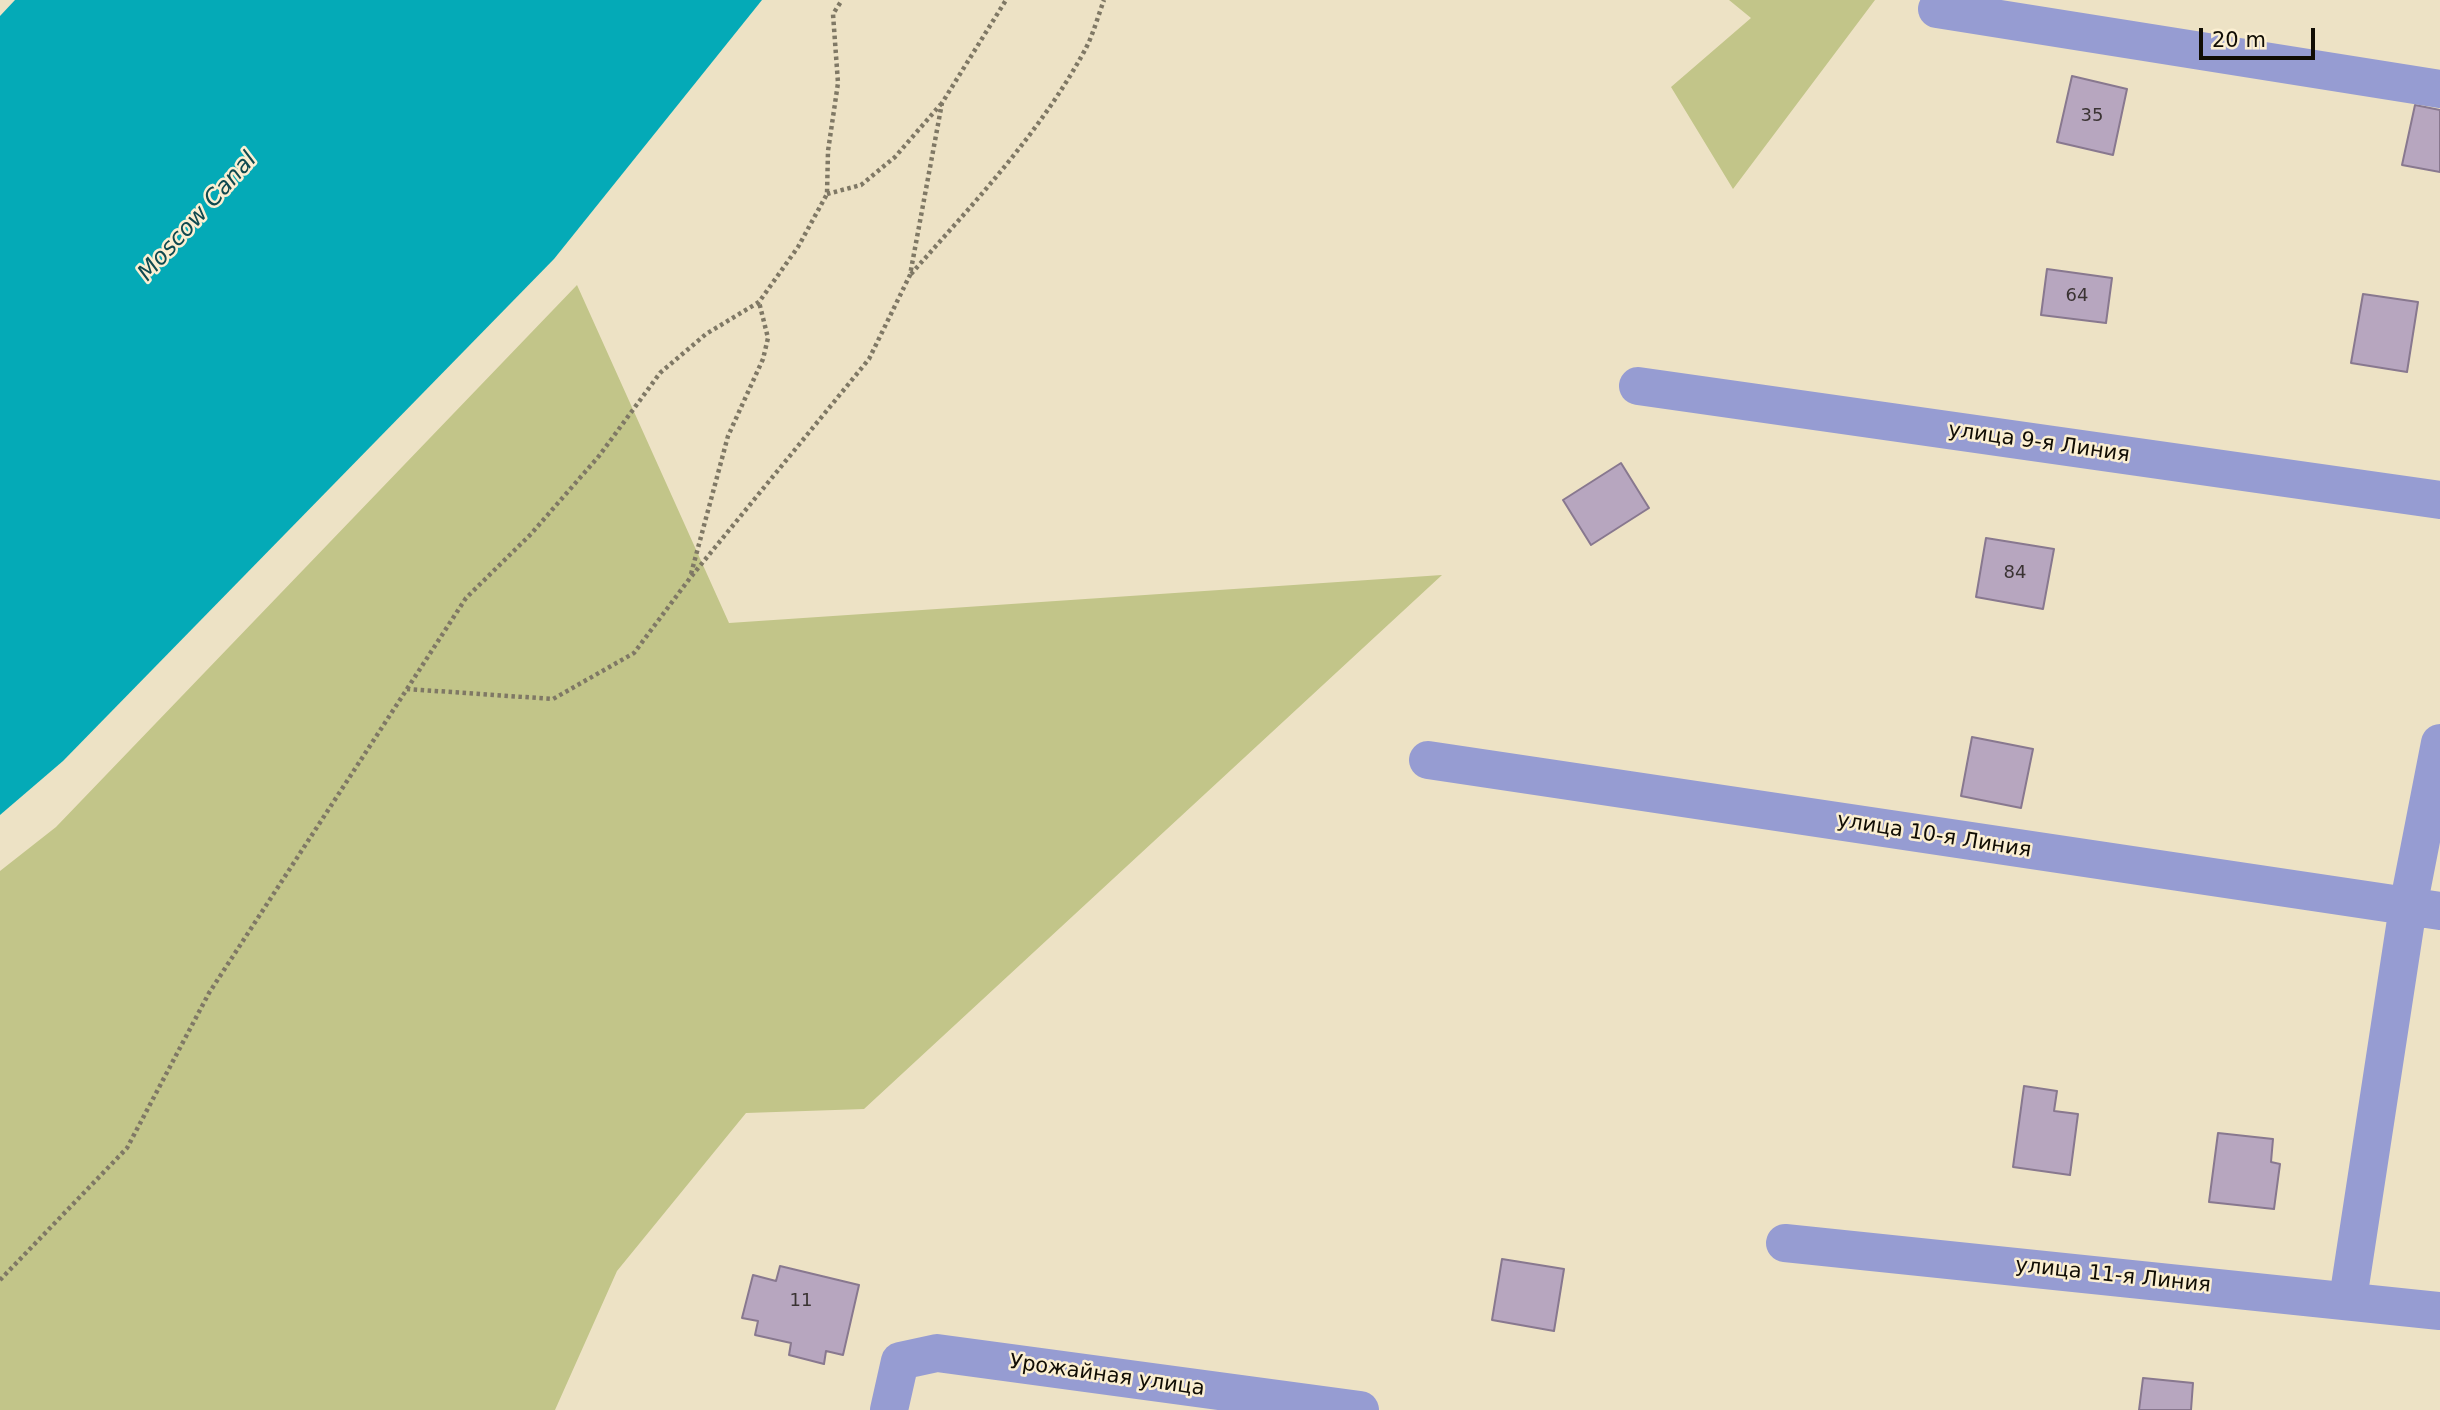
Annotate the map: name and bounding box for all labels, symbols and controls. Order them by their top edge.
scale bar [2202,14,2318,58]
text: 20 m [2212,28,2266,52]
house number: 35 [2081,105,2103,127]
water label: Moscow Canal [133,147,263,287]
house number: 64 [2066,285,2088,307]
street label: улица 9-я Линия [1947,418,2131,468]
house number: 84 [2004,562,2026,584]
street label: улица 10-я Линия [1835,808,2033,864]
street label: улица 11-я Линия [2014,1253,2212,1299]
house number: 11 [790,1290,812,1312]
street label: Урожайная улица [1008,1350,1206,1402]

